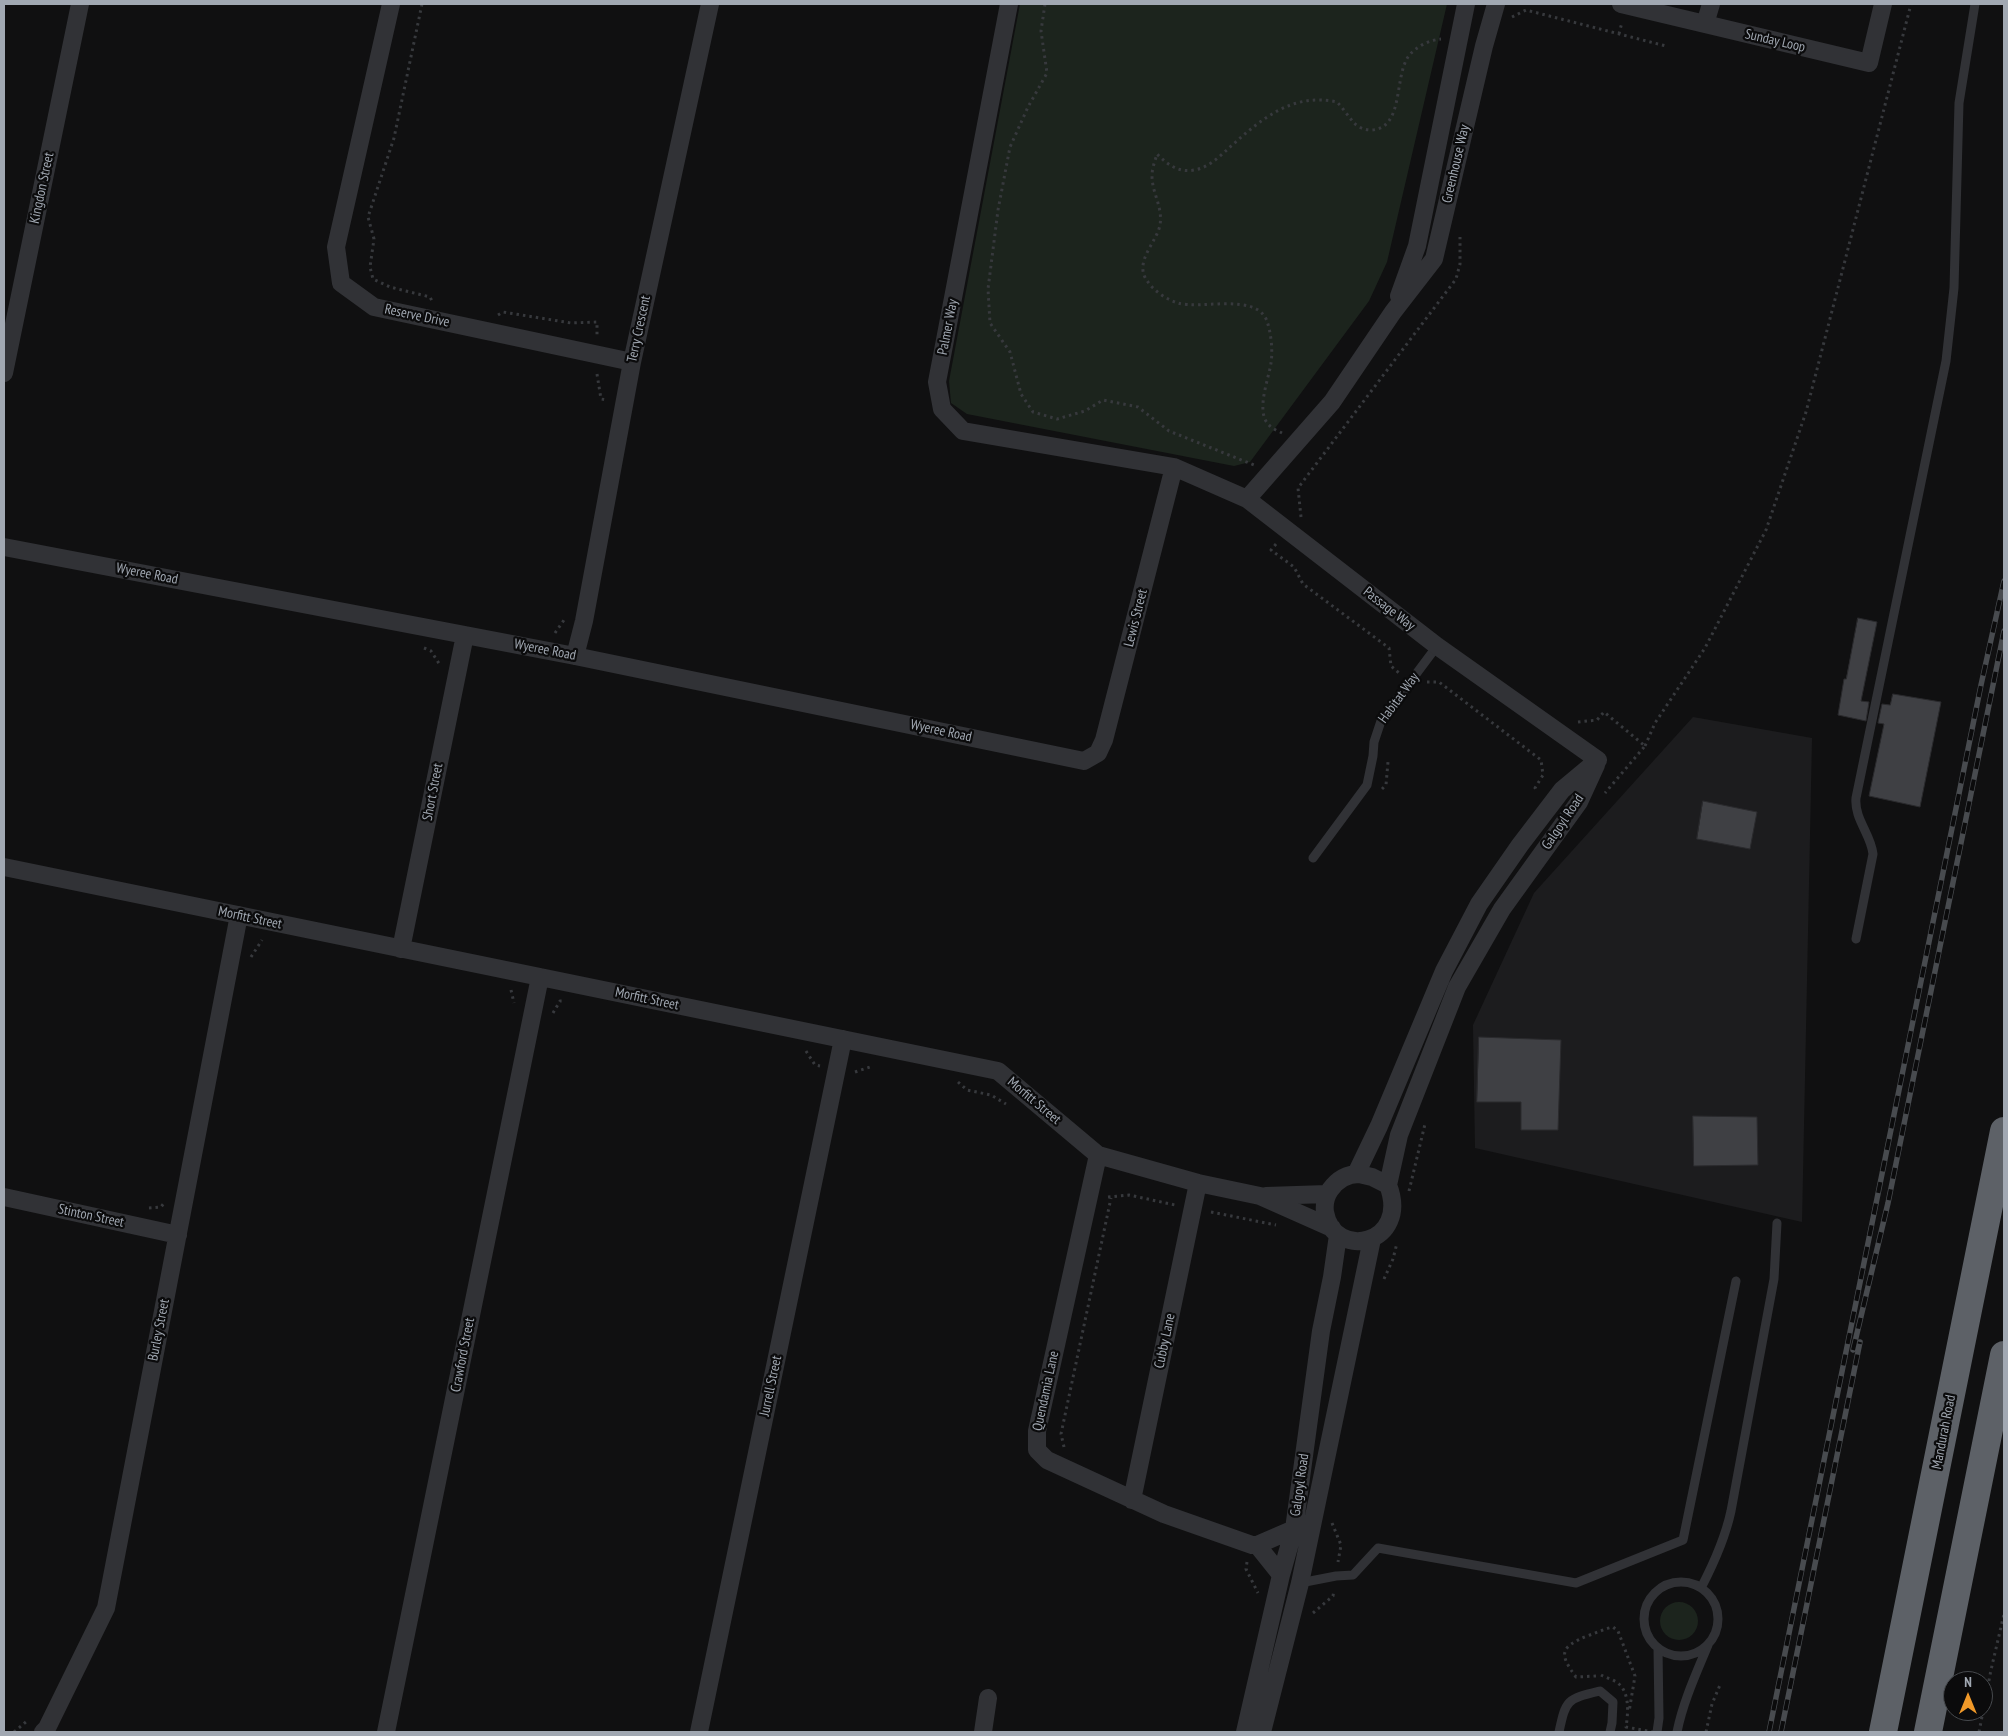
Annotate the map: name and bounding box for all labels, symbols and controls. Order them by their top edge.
street label: Sunday Loop [1743,26,1807,56]
street label: Greenhouse Way [1439,123,1473,205]
street label: Kingdon Street [26,151,58,225]
street label: Terry Crescent [624,294,654,364]
street label: Palmer Way [934,298,962,356]
street label: Reserve Drive [383,301,451,331]
street label: Wyeree Road [115,560,179,588]
street label: Passage Way [1360,584,1418,634]
street label: Lewis Street [1121,587,1151,649]
street label: Wyeree Road [513,636,577,664]
street label: Habitat Way [1375,669,1423,727]
street label: Wyeree Road [909,716,973,746]
street label: Short Street [419,762,447,822]
street label: Galgoyl Road [1538,791,1588,853]
street label: Morfitt Street [217,903,283,933]
street label: Morfitt Street [614,984,680,1014]
street label: Morfitt Street [1004,1074,1064,1128]
street label: Stinton Street [57,1201,125,1231]
street label: Burley Street [145,1298,173,1362]
street label: Cubby Lane [1151,1312,1179,1370]
street label: Crawford Street [448,1316,478,1394]
street label: Quendamia Lane [1029,1350,1063,1432]
street label: Jurrell Street [756,1354,786,1418]
street label: Mandurah Road [1929,1393,1959,1471]
street label: Galgoyl Road [1287,1453,1313,1517]
north arrow [1943,1671,1993,1721]
text: N [1964,1673,1972,1691]

